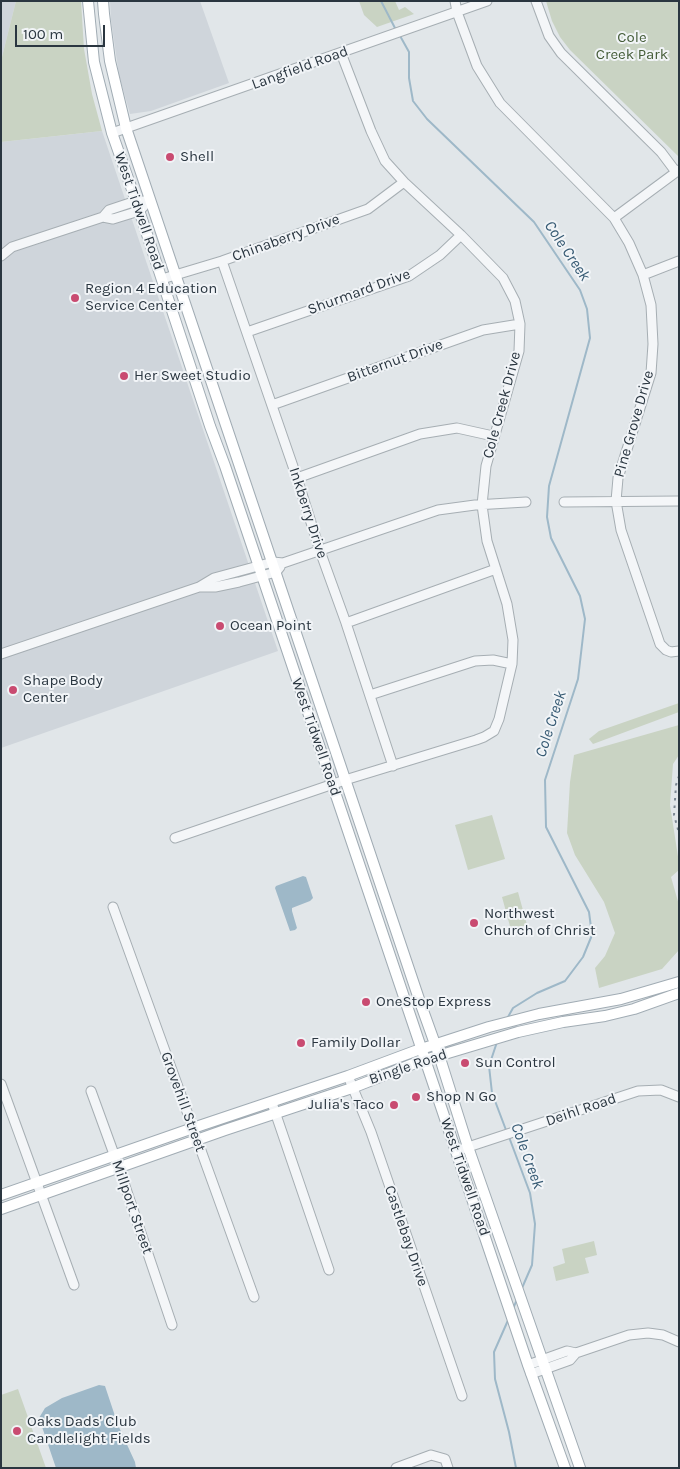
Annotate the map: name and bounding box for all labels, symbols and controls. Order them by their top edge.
scale bar [18,15,108,47]
text: 100 m [23,25,63,43]
park label: Cole Creek Park [596,29,668,64]
street label: Langfield Road [249,42,351,94]
place label: Shell [180,148,214,166]
street label: West Tidwell Road [110,150,168,272]
marker: Shell [164,151,176,163]
street label: Chinaberry Drive [230,210,342,266]
water label: Cole Creek [540,217,594,285]
street label: Shurmard Drive [305,265,413,319]
place label: Region 4 Education Service Center [85,280,217,315]
marker: Region 4 Education Service Center [69,292,81,304]
street label: Bitternut Drive [345,335,445,387]
street label: Cole Creek Drive [479,350,525,460]
place label: Her Sweet Studio [134,367,251,385]
street label: Pine Grove Drive [610,369,658,479]
marker: Her Sweet Studio [118,370,130,382]
street label: Inkberry Drive [285,465,331,561]
place label: Ocean Point [230,617,312,635]
marker: Ocean Point [214,620,226,632]
place label: Shape Body Center [23,672,103,707]
street label: West Tidwell Road [287,676,345,798]
marker: Shape Body Center [7,684,19,696]
water label: Cole Creek [531,688,571,760]
place label: Northwest Church of Christ [484,905,596,940]
marker: Northwest Church of Christ [468,917,480,929]
place label: OneStop Express [376,993,491,1011]
marker: OneStop Express [360,996,372,1008]
place label: Family Dollar [311,1034,400,1052]
marker: Family Dollar [295,1037,307,1049]
street label: Bingle Road [367,1045,449,1089]
street label: Grovehill Street [157,1050,209,1154]
place label: Sun Control [475,1054,556,1072]
marker: Sun Control [459,1057,471,1069]
place label: Shop N Go [426,1088,496,1106]
street label: Deihl Road [543,1090,619,1130]
marker: Shop N Go [410,1091,422,1103]
place label: Julia's Taco [308,1096,384,1114]
marker: Julia's Taco [388,1099,400,1111]
street label: West Tidwell Road [436,1116,494,1238]
water label: Cole Creek [506,1120,548,1192]
street label: Millport Street [107,1158,157,1256]
street label: Castlebay Drive [380,1183,432,1289]
place label: Oaks Dads' Club Candlelight Fields [27,1413,151,1448]
marker: Oaks Dads' Club Candlelight Fields [11,1425,23,1437]

